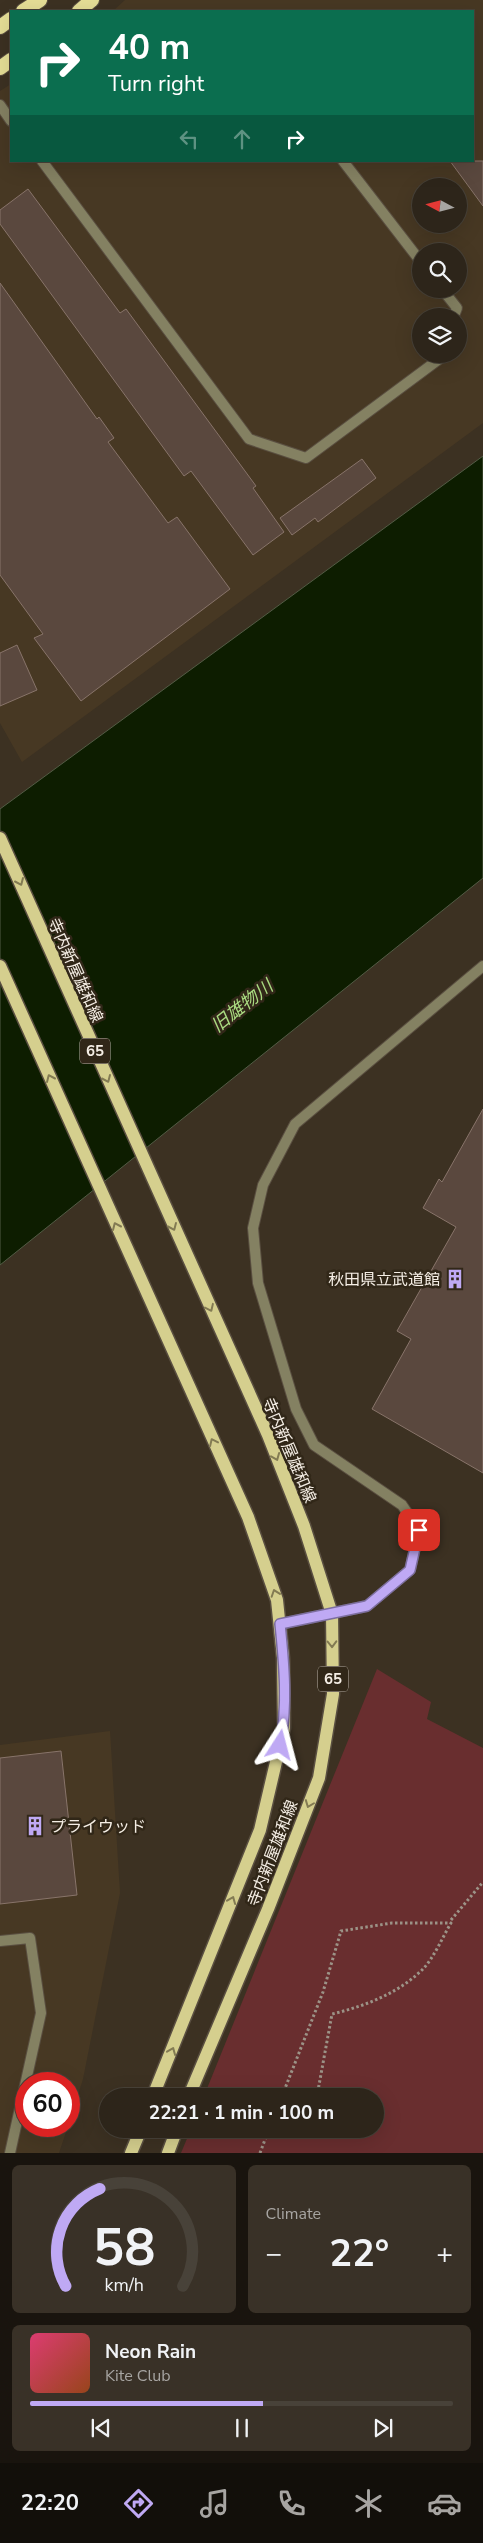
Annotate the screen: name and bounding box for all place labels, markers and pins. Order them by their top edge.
building icon: 秋田県立武道館 [444,1268,466,1290]
place label: 秋田県立武道館 [328,1269,440,1291]
pin [398,1509,440,1551]
building icon: プライウッド [24,1815,46,1837]
place label: プライウッド [50,1816,146,1838]

